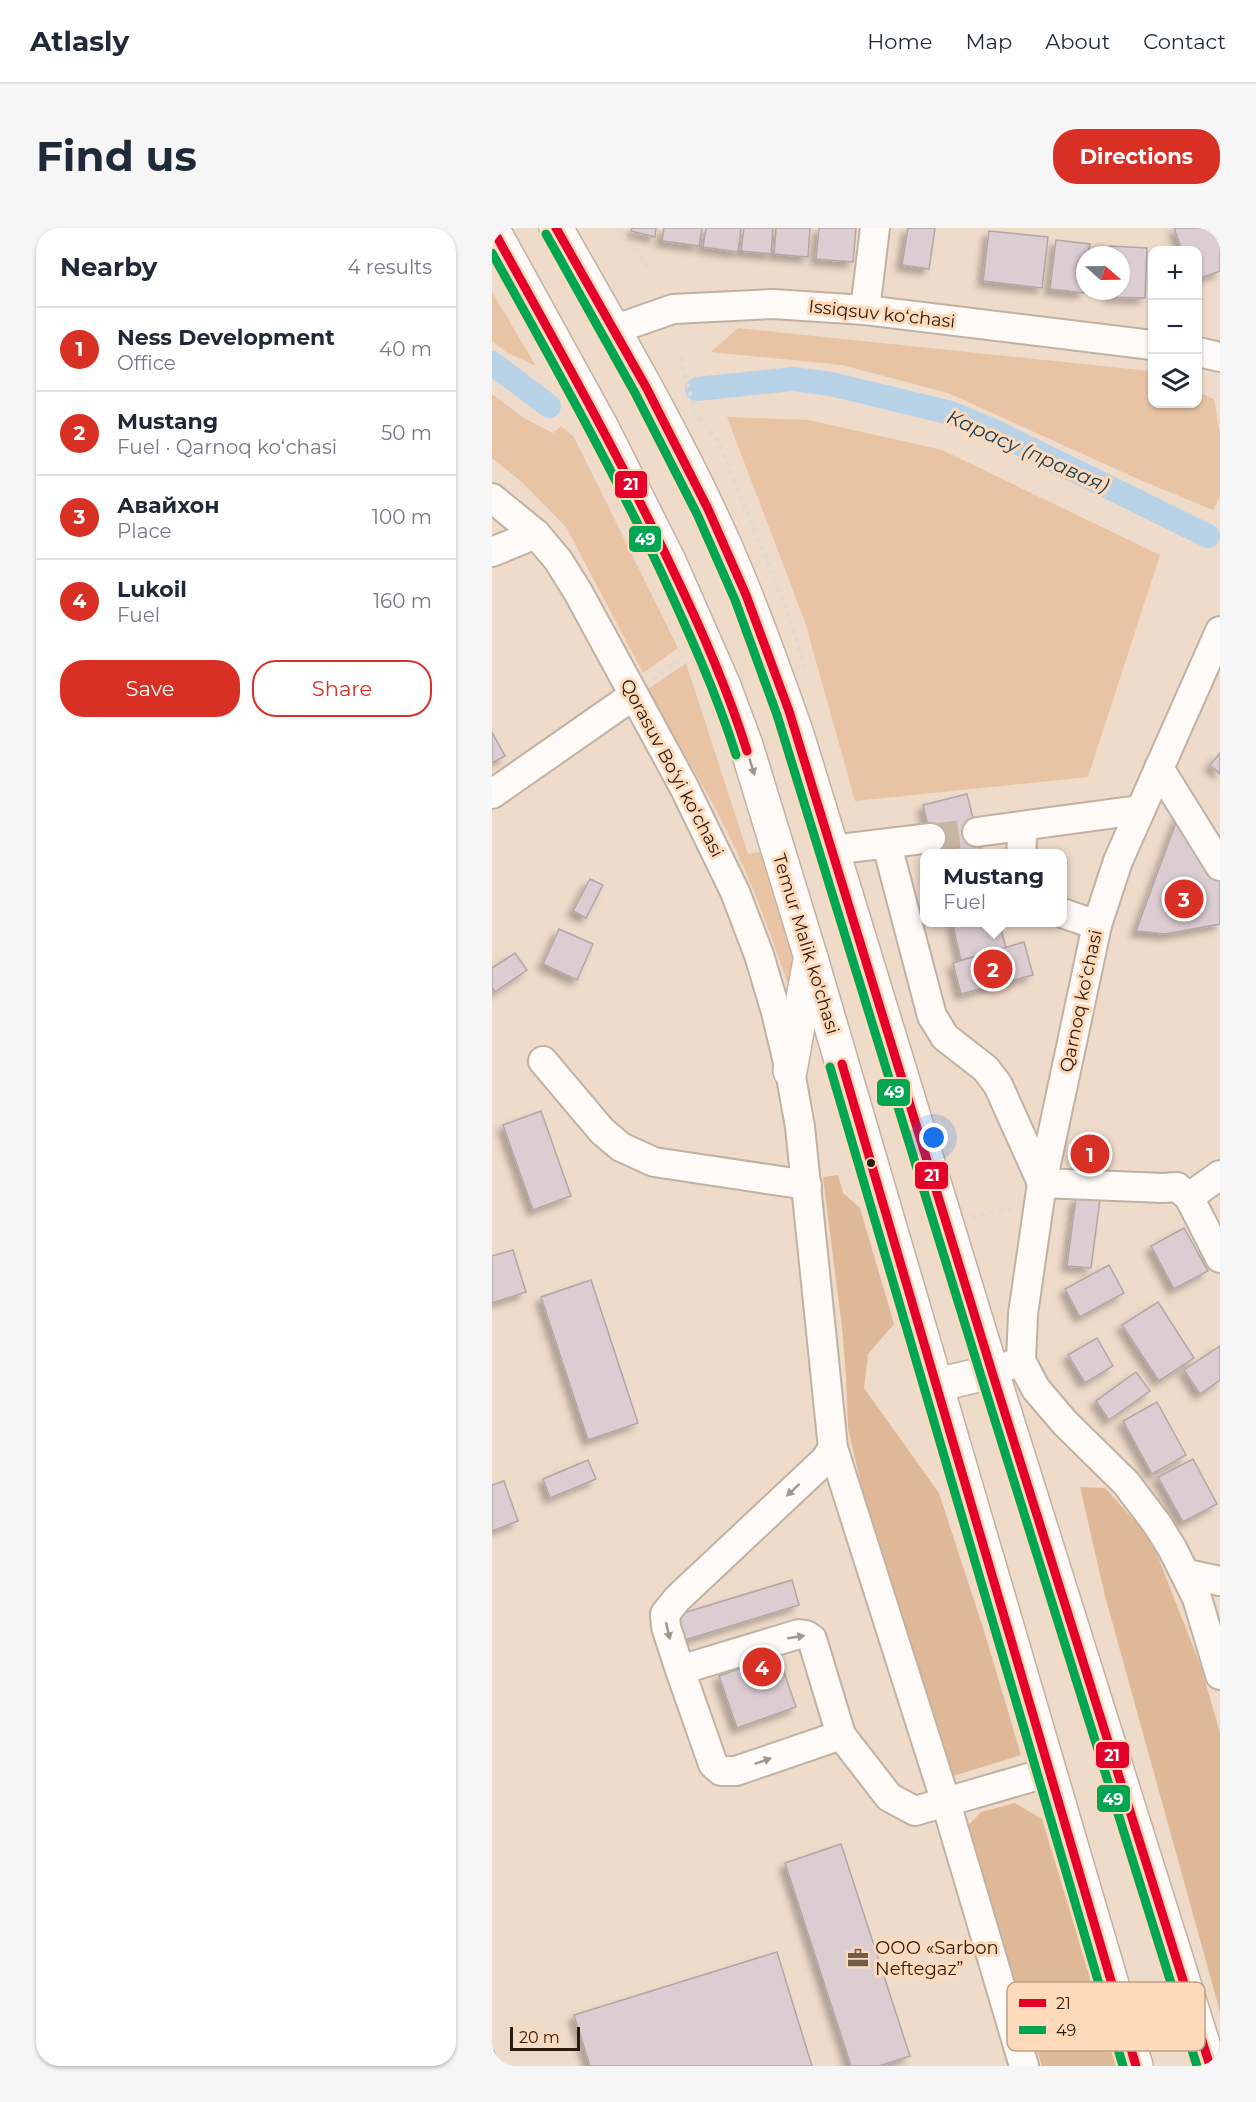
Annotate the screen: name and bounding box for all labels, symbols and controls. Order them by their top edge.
text: Atlasly [30,24,129,58]
text: Home [867,29,932,54]
text: Map [965,29,1012,54]
text: About [1045,29,1110,54]
text: Contact [1143,29,1226,54]
button: Directions [1053,129,1220,184]
text: Find us [36,130,197,182]
north arrow [1076,246,1130,300]
map controls [1148,246,1202,408]
button: + [1148,246,1202,300]
text: Nearby [60,251,157,283]
text: 4 results [347,255,432,279]
street label: Issiqsuv koʻchasi [808,295,956,333]
button: − [1148,300,1202,354]
text: Ness Development [117,324,335,351]
text: 1 [76,337,83,361]
text: 40 m [379,337,432,361]
text: Office [117,351,176,375]
button: layers [1148,354,1202,408]
water label: Карасу (правая) [943,404,1113,498]
text: Mustang [117,408,218,435]
text: 2 [74,421,85,445]
text: 50 m [381,421,432,445]
text: Fuel · Qarnoq koʻchasi [117,435,337,459]
line badge: 21 [614,470,648,499]
text: 21 [623,475,639,494]
text: Авайхон [117,492,220,519]
text: 3 [74,505,85,529]
text: 100 m [372,505,432,529]
text: Place [117,519,172,543]
line badge: 49 [628,525,662,553]
text: 49 [634,530,656,549]
text: Lukoil [117,576,187,603]
text: 4 [73,589,86,613]
text: 160 m [373,589,432,613]
text: Fuel [117,603,160,627]
button: Save [60,660,240,717]
button: Share [252,660,432,717]
street label: Qorasuv Bo‘yi koʻchasi [616,675,728,861]
one-way arrow [748,758,757,776]
popup [920,849,1067,927]
street label: Temur Malik ko'chasi [768,851,844,1037]
text: Mustang [943,863,1044,890]
pin: 3 [1164,876,1204,922]
text: Fuel [943,890,986,914]
street label: Qarnoq koʻchasi [1055,928,1107,1074]
pin: 2 [974,946,1012,992]
line badge: 49 [876,1078,911,1107]
text: 49 [883,1083,905,1102]
your location [919,1123,948,1152]
pin: 1 [1070,1132,1110,1176]
unlabelled marker [865,1157,877,1169]
line badge: 21 [914,1161,949,1190]
text: 21 [924,1166,940,1185]
one-way arrow [785,1483,800,1497]
one-way arrow [664,1621,674,1640]
one-way arrow [787,1632,806,1641]
pin: 4 [742,1644,782,1690]
line badge: 21 [1095,1741,1130,1769]
text: 21 [1104,1746,1120,1765]
one-way arrow [754,1756,772,1766]
line badge: 49 [1096,1784,1131,1813]
text: 49 [1102,1790,1124,1809]
place label: ООО «Sarbon Neftegaz” [875,1937,999,1980]
office icon: ООО «Sarbon Neftegaz” [846,1946,870,1970]
legend [1007,1982,1205,2051]
text: 21 [1056,1994,1071,2013]
text: 49 [1056,2021,1076,2040]
scale bar [510,2024,580,2052]
text: 20 m [519,2028,560,2047]

